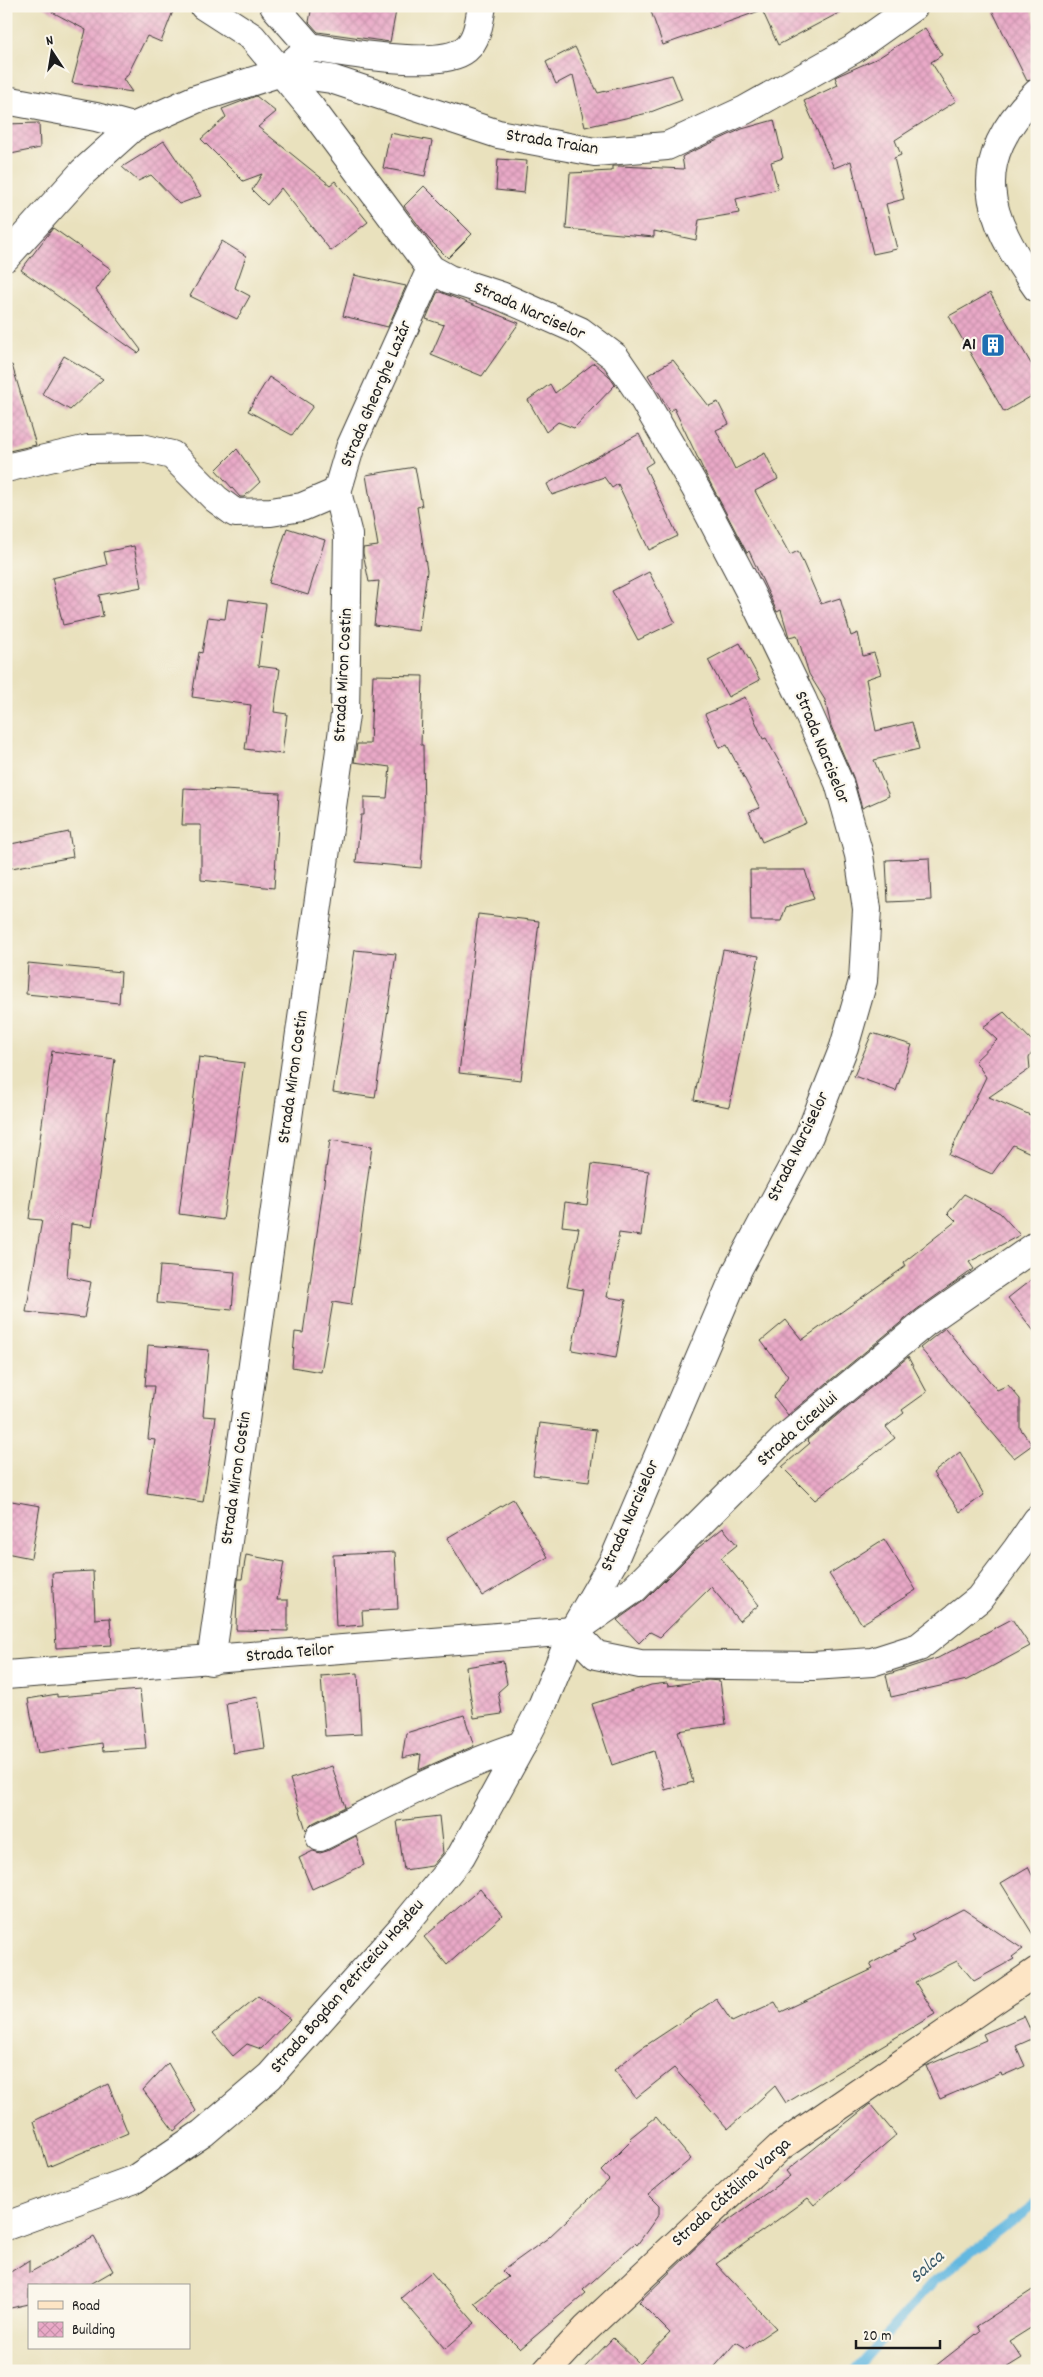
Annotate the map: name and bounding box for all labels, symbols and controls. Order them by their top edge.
north arrow [28,28,78,78]
text: N [44,31,55,52]
street label: Strada Traian [504,123,600,163]
street label: Strada Narciselor [469,276,589,348]
street label: Strada Gheorghe Lazăr [335,317,419,471]
building icon: A1 [980,332,1006,358]
place label: A1 [962,333,976,358]
street label: Strada Miron Costin [328,607,360,743]
street label: Strada Narciselor [787,688,855,808]
street label: Strada Miron Costin [272,1009,316,1145]
street label: Strada Narciselor [762,1087,837,1206]
street label: Strada Ciceului [752,1387,844,1473]
street label: Strada Miron Costin [215,1410,259,1546]
street label: Strada Narciselor [595,1456,667,1576]
street label: Strada Teilor [245,1638,335,1670]
street label: Strada Bogdan Petriceicu Hașdeu [265,1894,431,2080]
street label: Strada Cătălina Varga [667,2132,798,2253]
water label: Salca [905,2244,952,2291]
legend [28,2284,190,2350]
text: Road [72,2296,100,2318]
scale bar [856,2317,939,2349]
text: Building [72,2320,115,2342]
text: 20 m [863,2326,891,2348]

